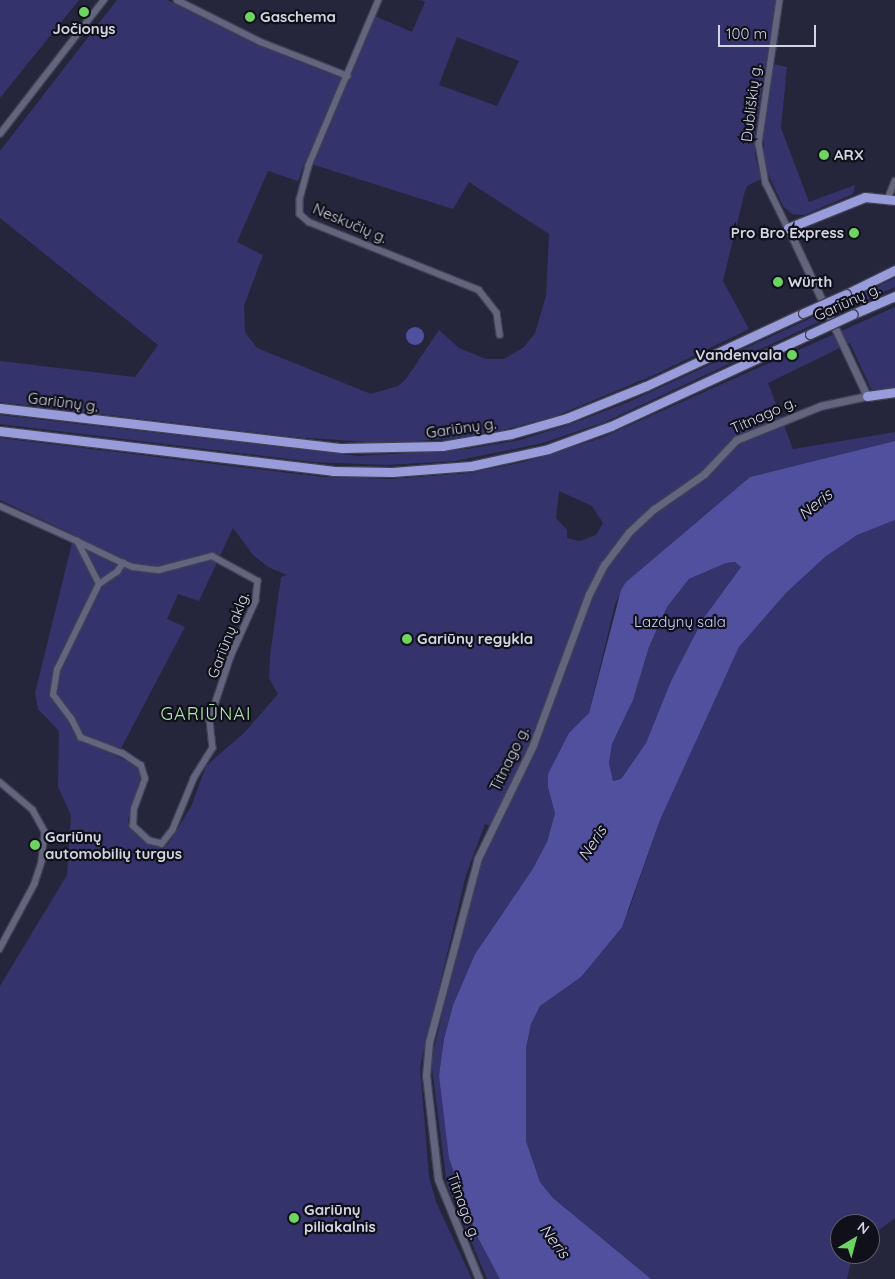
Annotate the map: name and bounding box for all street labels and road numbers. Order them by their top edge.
street label: Dubliškių g. [737,63,765,143]
street label: Neskučių g. [310,199,390,247]
street label: Gariūnų g. [811,279,883,325]
street label: Gariūnų g. [27,389,99,415]
street label: Titnago g. [728,393,798,437]
street label: Gariūnų g. [425,414,497,442]
street label: Gariūnų aklg. [203,589,253,681]
street label: Titnago g. [486,724,532,794]
street label: Titnago g. [444,1170,484,1242]

